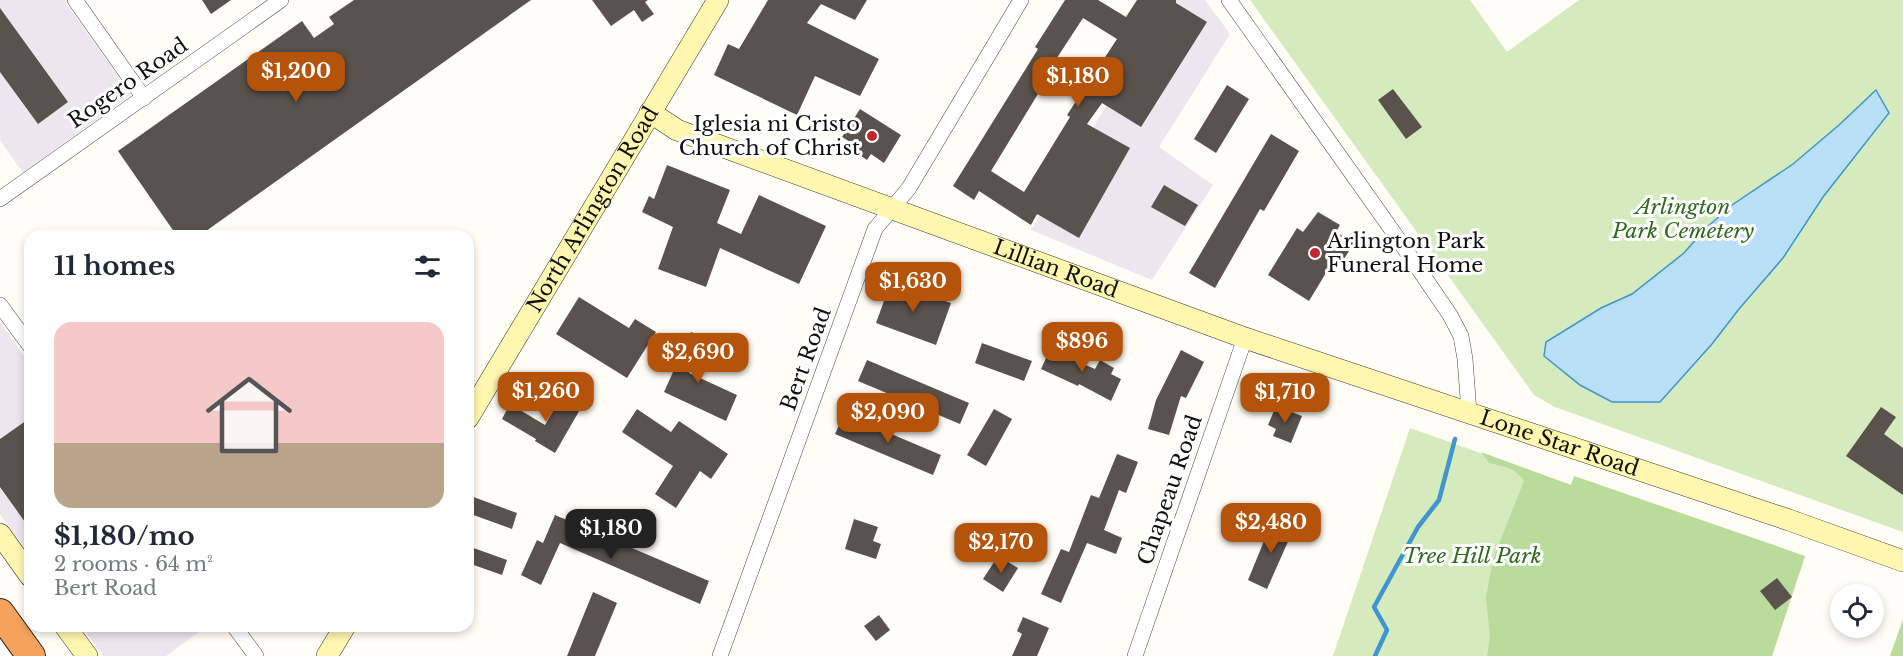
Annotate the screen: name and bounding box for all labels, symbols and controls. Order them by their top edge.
street label: Rogero Road [63,32,193,134]
pin: $1,200 [247,52,345,103]
pin: $1,180 [1029,57,1127,108]
text: $1,200 [261,59,331,83]
text: $1,180 [1046,64,1110,88]
street label: North Arlington Road [521,102,664,317]
place label: Iglesia ni Cristo Church of Christ [679,111,860,161]
marker: Iglesia ni Cristo Church of Christ [865,129,879,143]
park label: Arlington Park Cemetery [1611,194,1754,244]
place label: Arlington Park Funeral Home [1326,228,1485,278]
street label: Lillian Road [990,234,1122,304]
marker: Arlington Park Funeral Home [1308,246,1322,260]
text: 11 homes [54,250,175,282]
icon: filters [411,250,444,283]
pin: $1,630 [864,262,962,313]
text: $1,630 [879,269,947,293]
street label: Bert Road [775,304,837,414]
pin: $896 [1046,322,1118,373]
text: $896 [1056,329,1108,353]
pin: $2,690 [649,333,747,384]
text: $2,690 [662,340,734,364]
icon: home [195,361,303,469]
pin: $1,260 [497,372,595,423]
pin: $1,710 [1236,373,1334,424]
text: $1,260 [512,379,580,403]
text: $1,710 [1254,380,1316,404]
pin: $2,090 [839,393,937,444]
text: $2,090 [851,400,925,424]
street label: Lone Star Road [1477,405,1642,482]
street label: Chapeau Road [1132,412,1208,568]
pin: $2,480 [1222,503,1320,554]
pin: $1,180 [562,509,660,560]
text: $2,480 [1235,510,1307,534]
text: $1,180 [579,516,643,540]
text: $1,180/mo [54,520,195,552]
pin: $2,170 [952,523,1050,574]
text: $2,170 [968,530,1034,554]
park label: Tree Hill Park [1402,543,1542,569]
text: 2 rooms · 64 m² [54,552,213,576]
text: Bert Road [54,576,157,600]
map controls [1830,584,1884,638]
button: locate [1830,584,1884,638]

